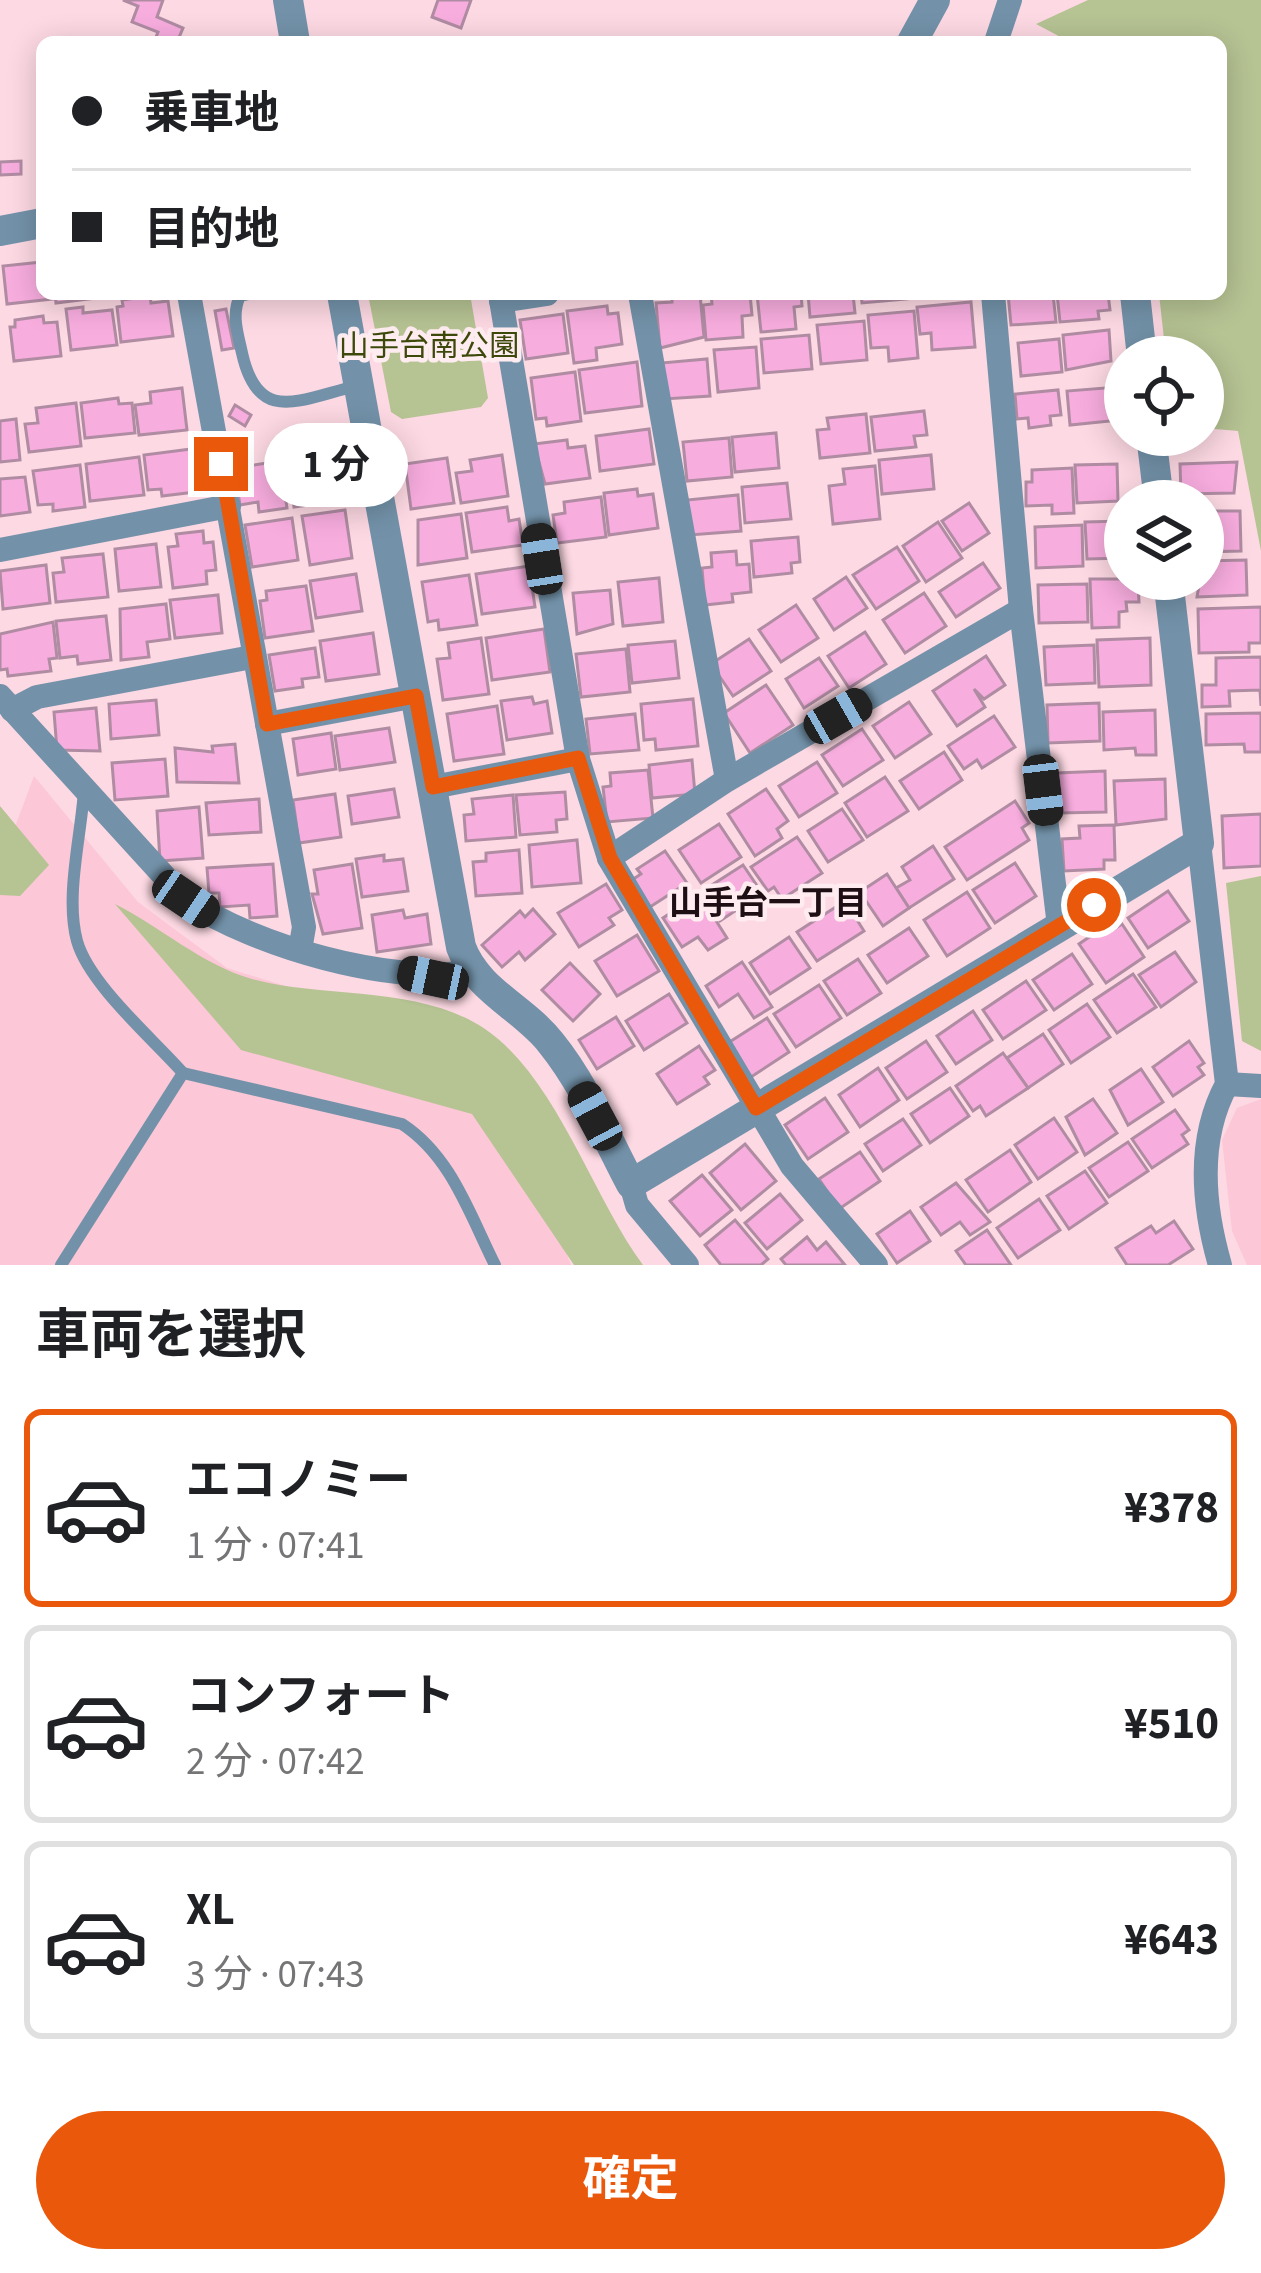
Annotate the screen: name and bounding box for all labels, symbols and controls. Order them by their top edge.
text: 乗車地 [144,82,279,146]
text: 目的地 [144,198,279,262]
park label: 山手台南公園 [339,325,519,368]
map controls [1104,336,1224,600]
button: locate [1104,336,1224,456]
callout: 1 分 [263,422,407,506]
route end [194,437,248,491]
text: 1 分 [302,437,370,493]
button: layers [1104,480,1224,600]
car [519,521,565,597]
car [798,682,878,750]
car [1021,752,1065,828]
car [146,864,226,934]
route start [1067,878,1121,932]
district label: 山手台一丁目 [669,880,867,927]
car [394,953,472,1003]
car [562,1076,628,1156]
text: 車両を選択 [36,1298,306,1375]
text: エコノミー [186,1449,411,1513]
icon: car [42,1454,150,1562]
text: ¥378 [1124,1476,1219,1540]
text: 1 分 · 07:41 [186,1518,365,1574]
text: コンフォート [186,1665,455,1729]
icon: car [42,1670,150,1778]
text: ¥510 [1124,1692,1219,1756]
text: 2 分 · 07:42 [186,1734,365,1790]
text: XL [186,1878,235,1942]
icon: car [42,1886,150,1994]
text: ¥643 [1124,1908,1219,1972]
text: 3 分 · 07:43 [186,1947,365,2003]
button: 確定 [36,2111,1225,2249]

